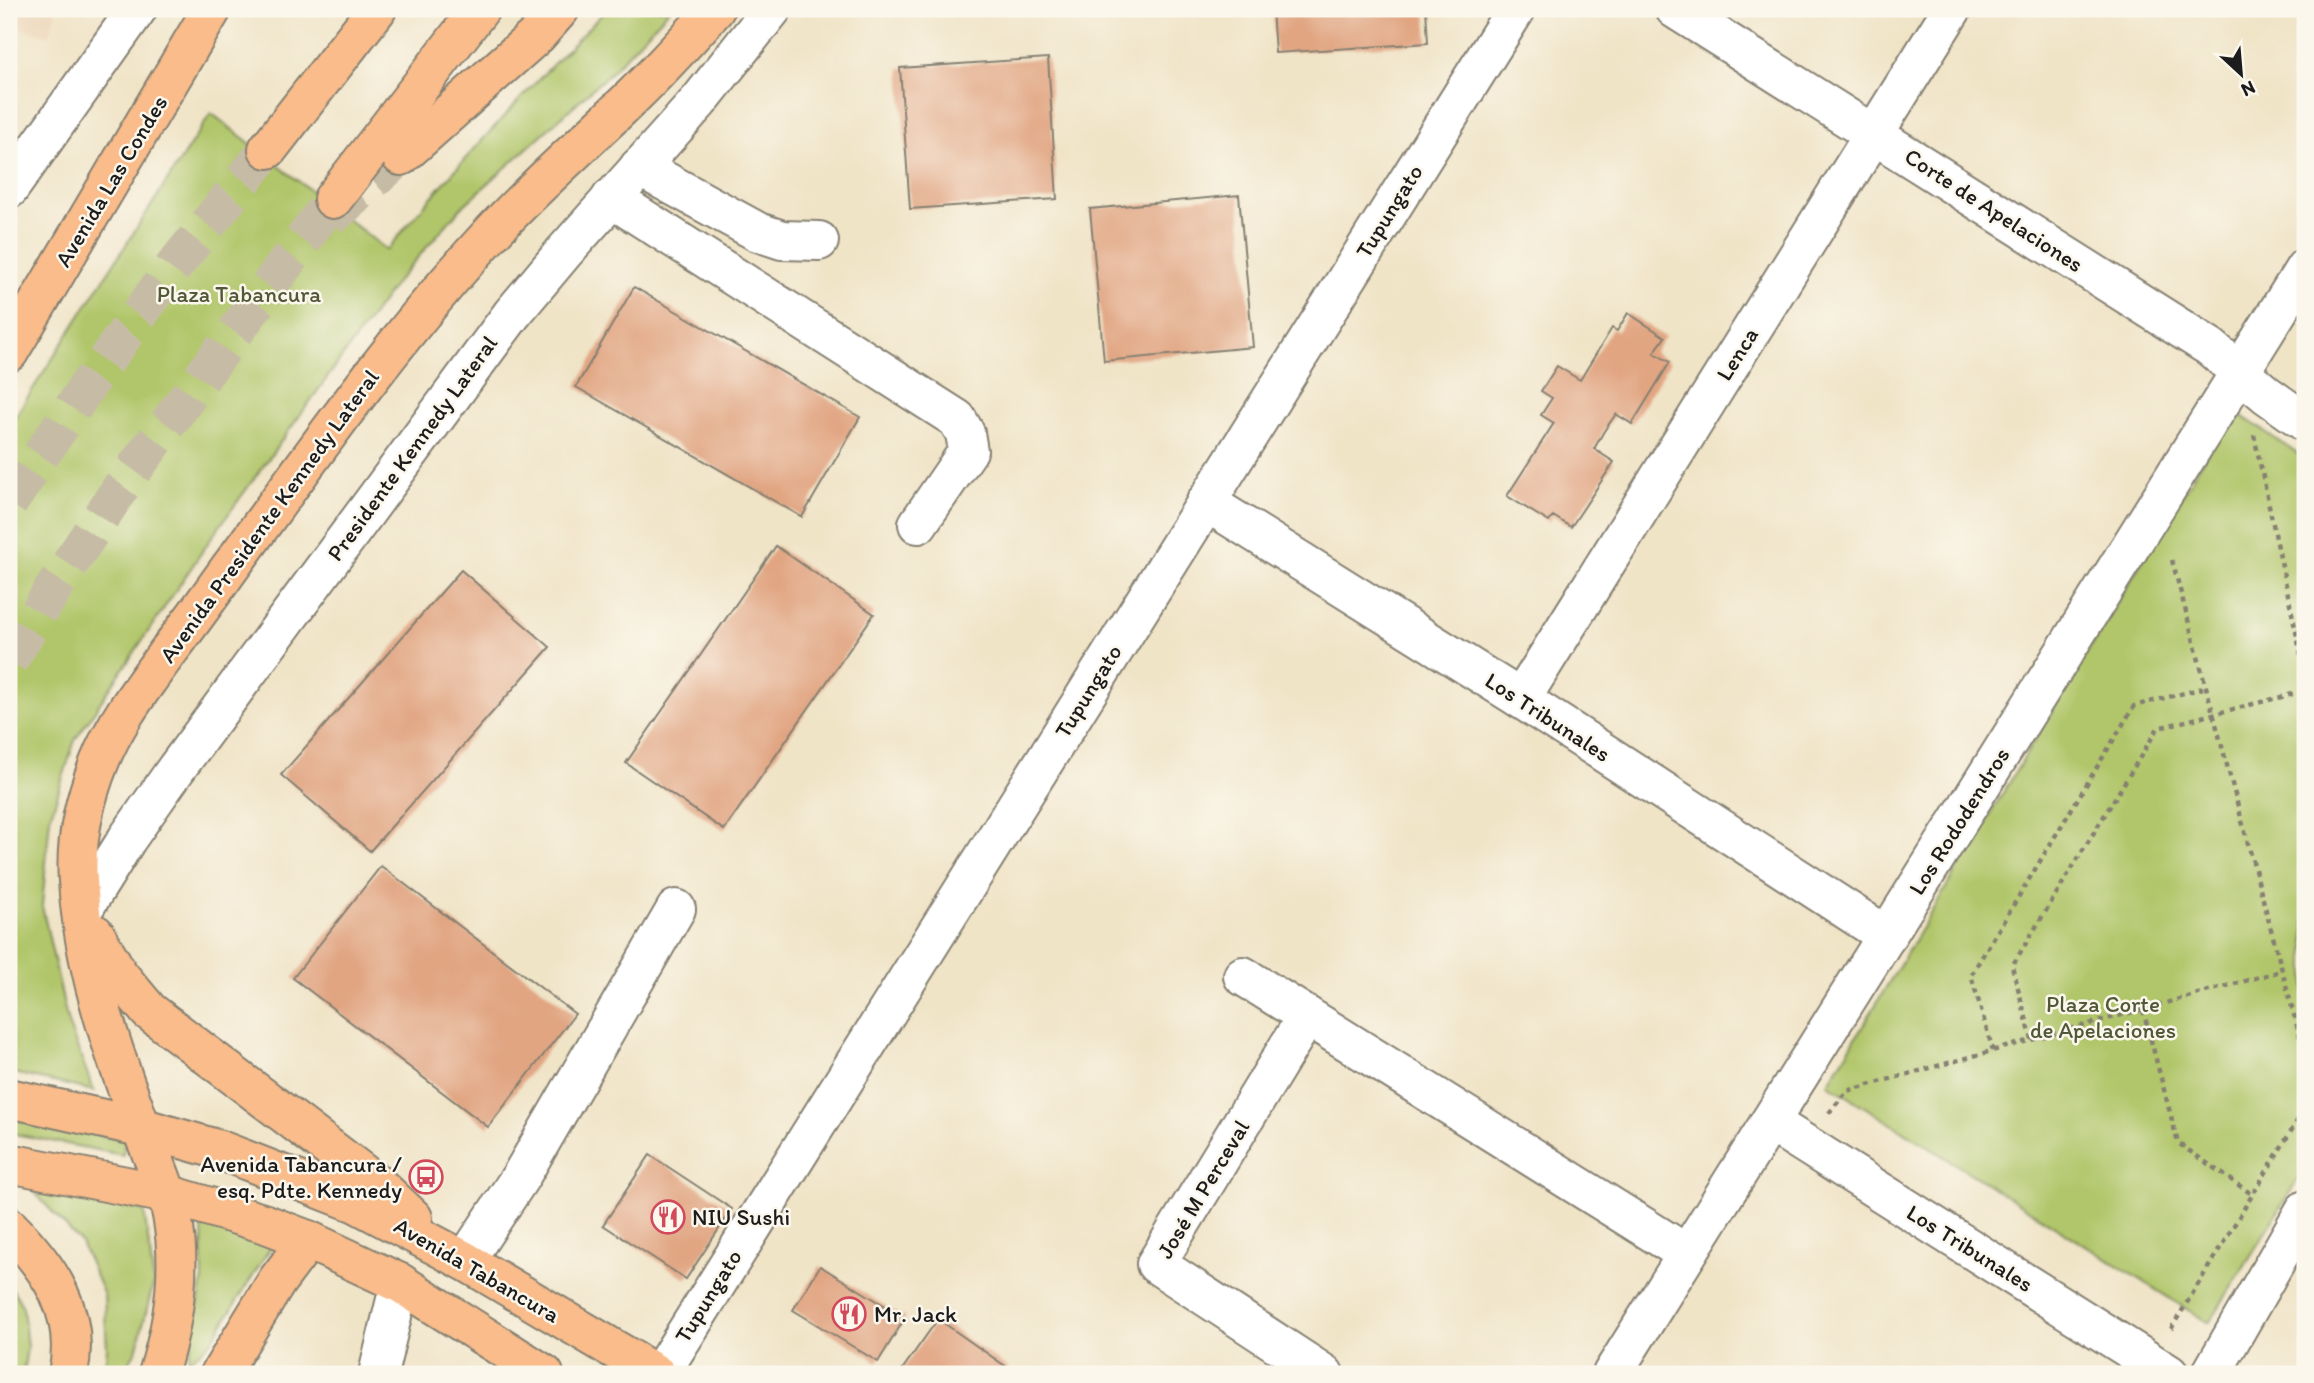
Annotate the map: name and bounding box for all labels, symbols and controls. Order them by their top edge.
north arrow [2206,38,2276,108]
text: N [2237,76,2259,102]
street label: Avenida Las Condes [49,90,173,272]
street label: Corte de Apelaciones [1899,142,2089,278]
street label: Tupungato [1349,159,1429,263]
park label: Plaza Tabancura [157,280,321,308]
street label: Lenca [1710,322,1764,386]
street label: Presidente Kennedy Lateral [321,329,504,566]
street label: Avenida Presidente Kennedy Lateral [153,363,385,668]
street label: Tupungato [1048,639,1128,743]
street label: Los Tribunales [1480,666,1616,768]
street label: Los Rododendros [1902,742,2016,900]
park label: Plaza Corte de Apelaciones [2030,990,2176,1044]
street label: José M Perceval [1151,1114,1256,1263]
place label: Avenida Tabancura / esq. Pdte. Kennedy [201,1150,402,1204]
bus stop icon: Avenida Tabancura / esq. Pdte. Kennedy [407,1158,445,1196]
restaurant icon: NIU Sushi [649,1198,687,1236]
street label: Los Tribunales [1902,1198,2038,1298]
place label: NIU Sushi [692,1203,790,1231]
street label: Avenida Tabancura [389,1211,565,1329]
street label: Tupungato [668,1244,748,1348]
restaurant icon: Mr. Jack [830,1295,868,1333]
place label: Mr. Jack [874,1300,957,1328]

